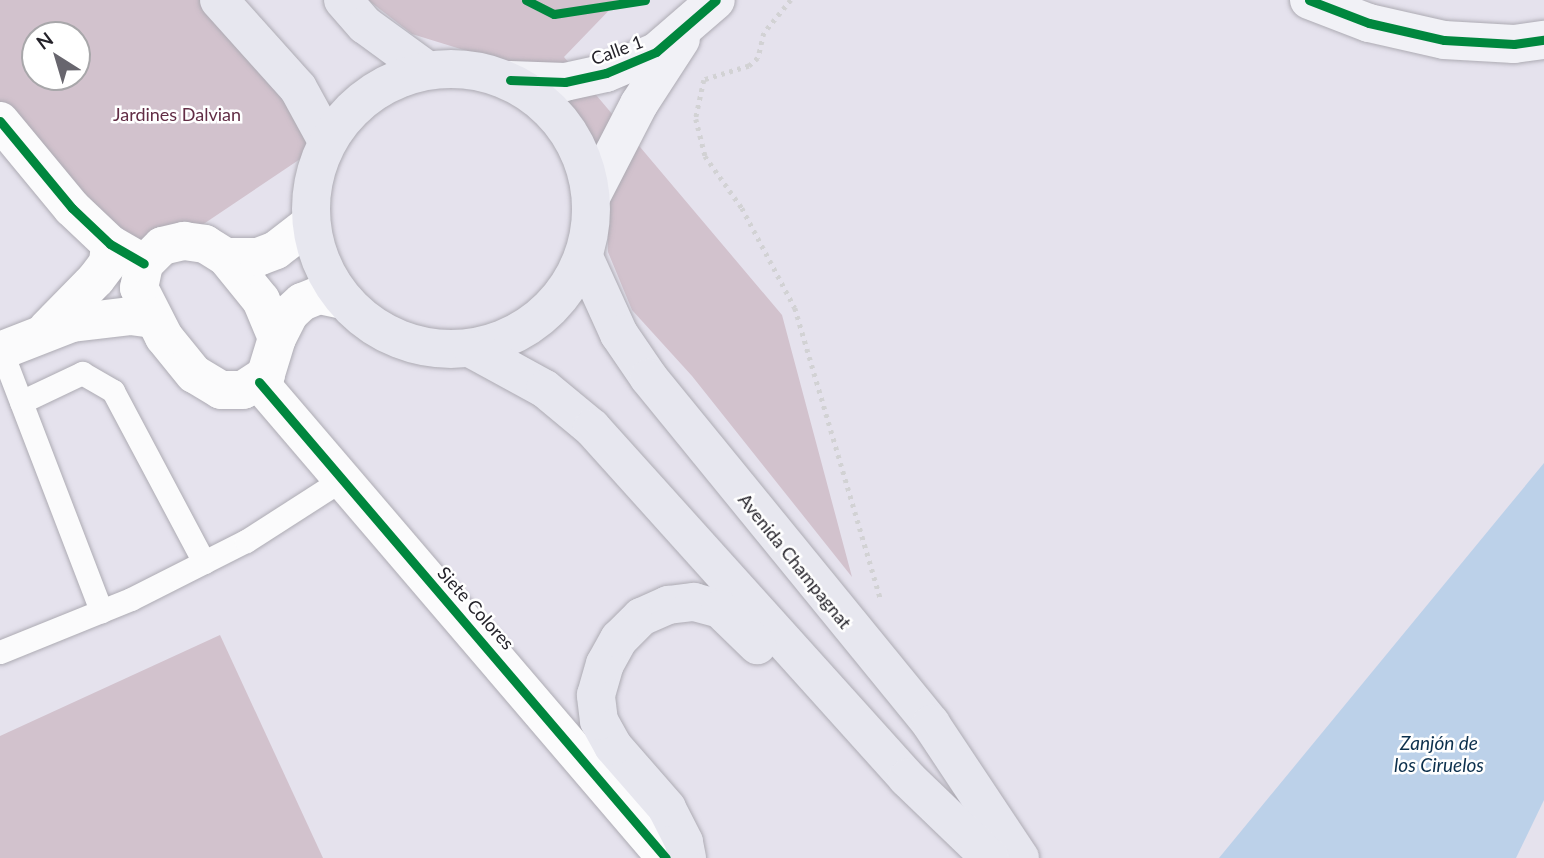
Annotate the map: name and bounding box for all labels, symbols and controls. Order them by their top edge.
north arrow [21,21,91,91]
text: N [31,27,57,54]
street label: Calle 1 [588,31,646,69]
park label: Jardines Dalvian [113,103,241,125]
street label: Avenida Champagnat [734,489,856,633]
street label: Siete Colores [433,562,519,654]
water label: Zanjón de los Ciruelos [1394,732,1484,776]

